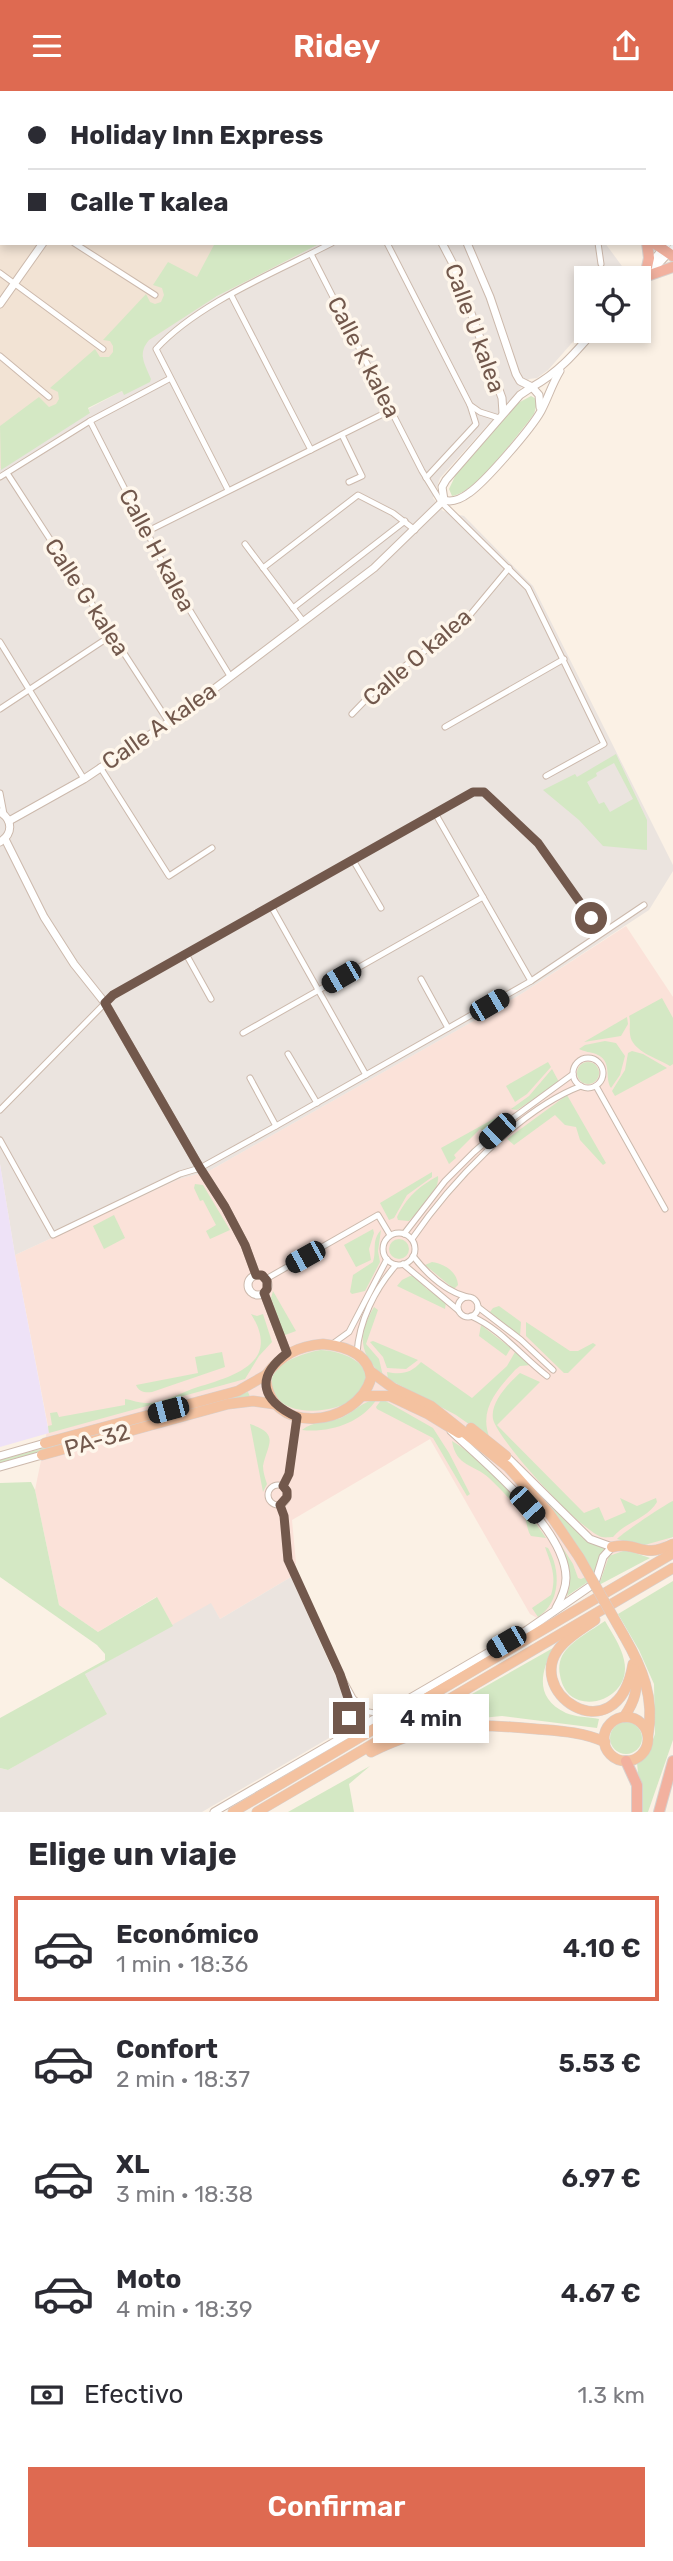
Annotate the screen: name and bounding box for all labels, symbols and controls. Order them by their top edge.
icon: menu [28,27,66,65]
text: Ridey [293,27,380,65]
icon: share [607,27,645,65]
text: Holiday Inn Express [70,120,323,151]
text: Calle T kalea [70,187,229,218]
street label: Calle U kalea [439,260,511,396]
map controls [574,266,651,343]
button: locate [574,266,651,343]
street label: Calle K kalea [321,292,407,422]
street label: Calle H kalea [113,484,201,616]
street label: Calle G kalea [39,533,135,661]
street label: Calle O kalea [357,602,477,712]
street label: Calle A kalea [96,676,222,776]
route start [575,902,607,934]
car [318,957,365,997]
car [466,985,513,1025]
car [475,1109,520,1153]
car [282,1238,329,1276]
car [145,1394,192,1426]
street label: PA-32 [61,1417,133,1463]
car [506,1482,549,1528]
car [483,1622,530,1662]
callout: 4 min [374,1693,489,1743]
route end [333,1702,365,1734]
text: 4 min [400,1704,462,1732]
text: Elige un viaje [28,1835,237,1873]
icon: car [32,1917,95,1980]
text: Económico [116,1919,259,1950]
text: 4.10 € [563,1933,641,1964]
text: 1 min · 18:36 [116,1950,248,1978]
icon: car [32,2032,95,2095]
text: Confort [116,2034,218,2065]
text: 5.53 € [558,2048,641,2079]
text: 2 min · 18:37 [116,2065,250,2093]
icon: car [32,2147,95,2210]
text: XL [116,2149,149,2180]
text: 6.97 € [562,2163,641,2194]
text: 3 min · 18:38 [116,2180,253,2208]
icon: car [32,2262,95,2325]
text: Moto [116,2264,181,2295]
text: 4.67 € [561,2278,641,2309]
text: 4 min · 18:39 [116,2295,253,2323]
icon: cash [28,2376,66,2414]
text: Efectivo [84,2379,183,2410]
text: 1.3 km [578,2381,645,2409]
button: Confirmar [28,2467,645,2547]

